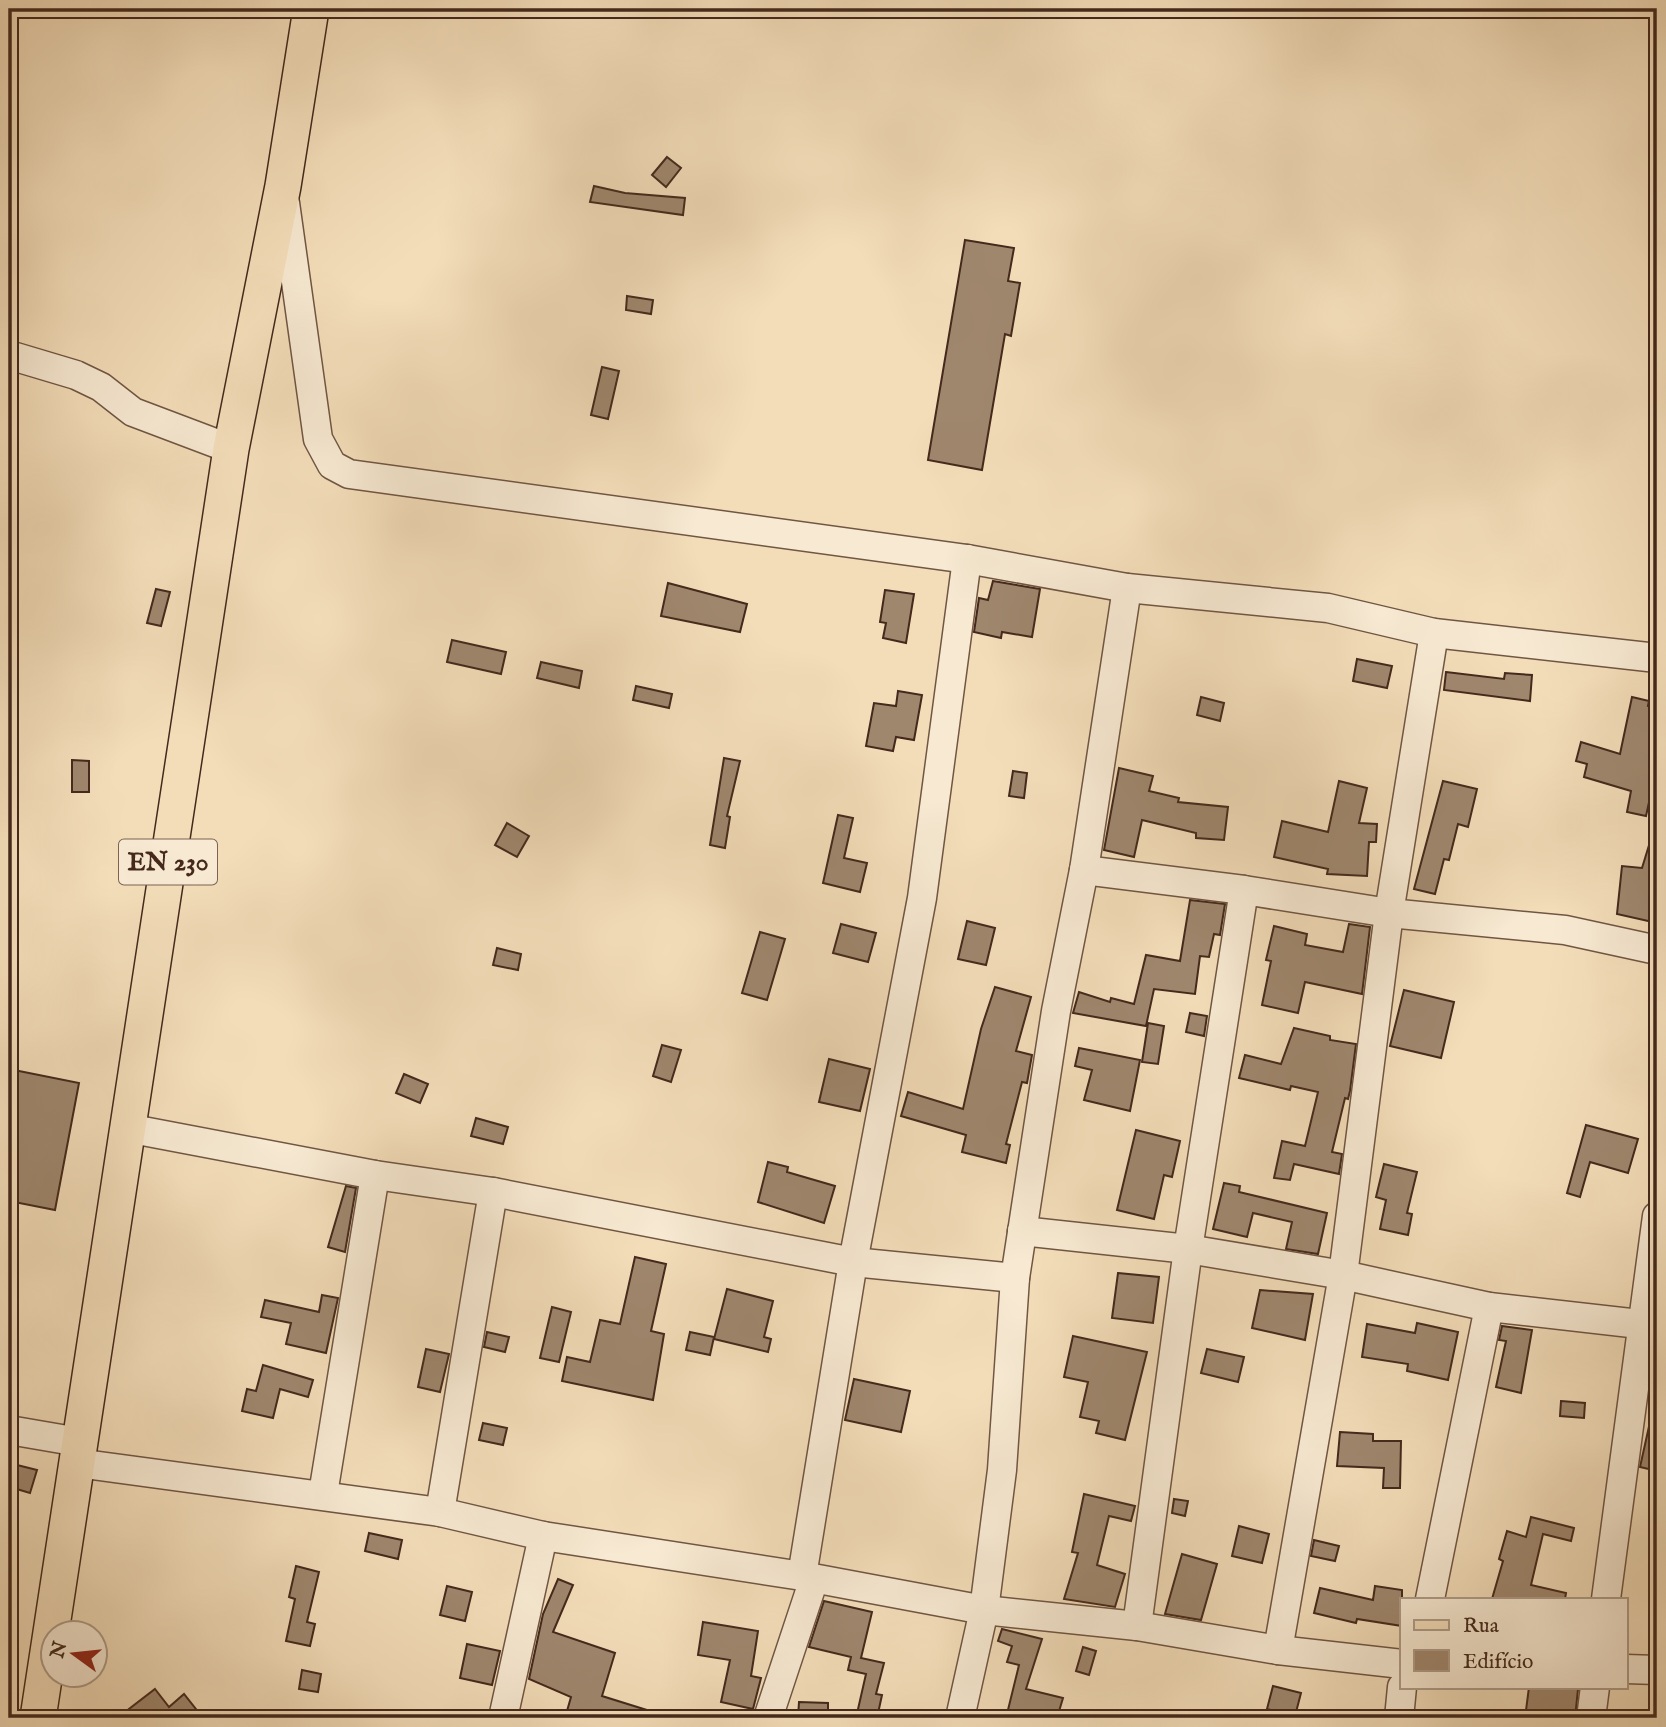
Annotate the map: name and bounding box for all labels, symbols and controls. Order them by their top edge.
road number: EN 230 [119,840,217,884]
legend [1400,1598,1628,1688]
text: Rua [1463,1613,1500,1640]
north arrow [38,1618,108,1688]
text: N [46,1639,73,1662]
text: Edifício [1463,1649,1533,1676]

